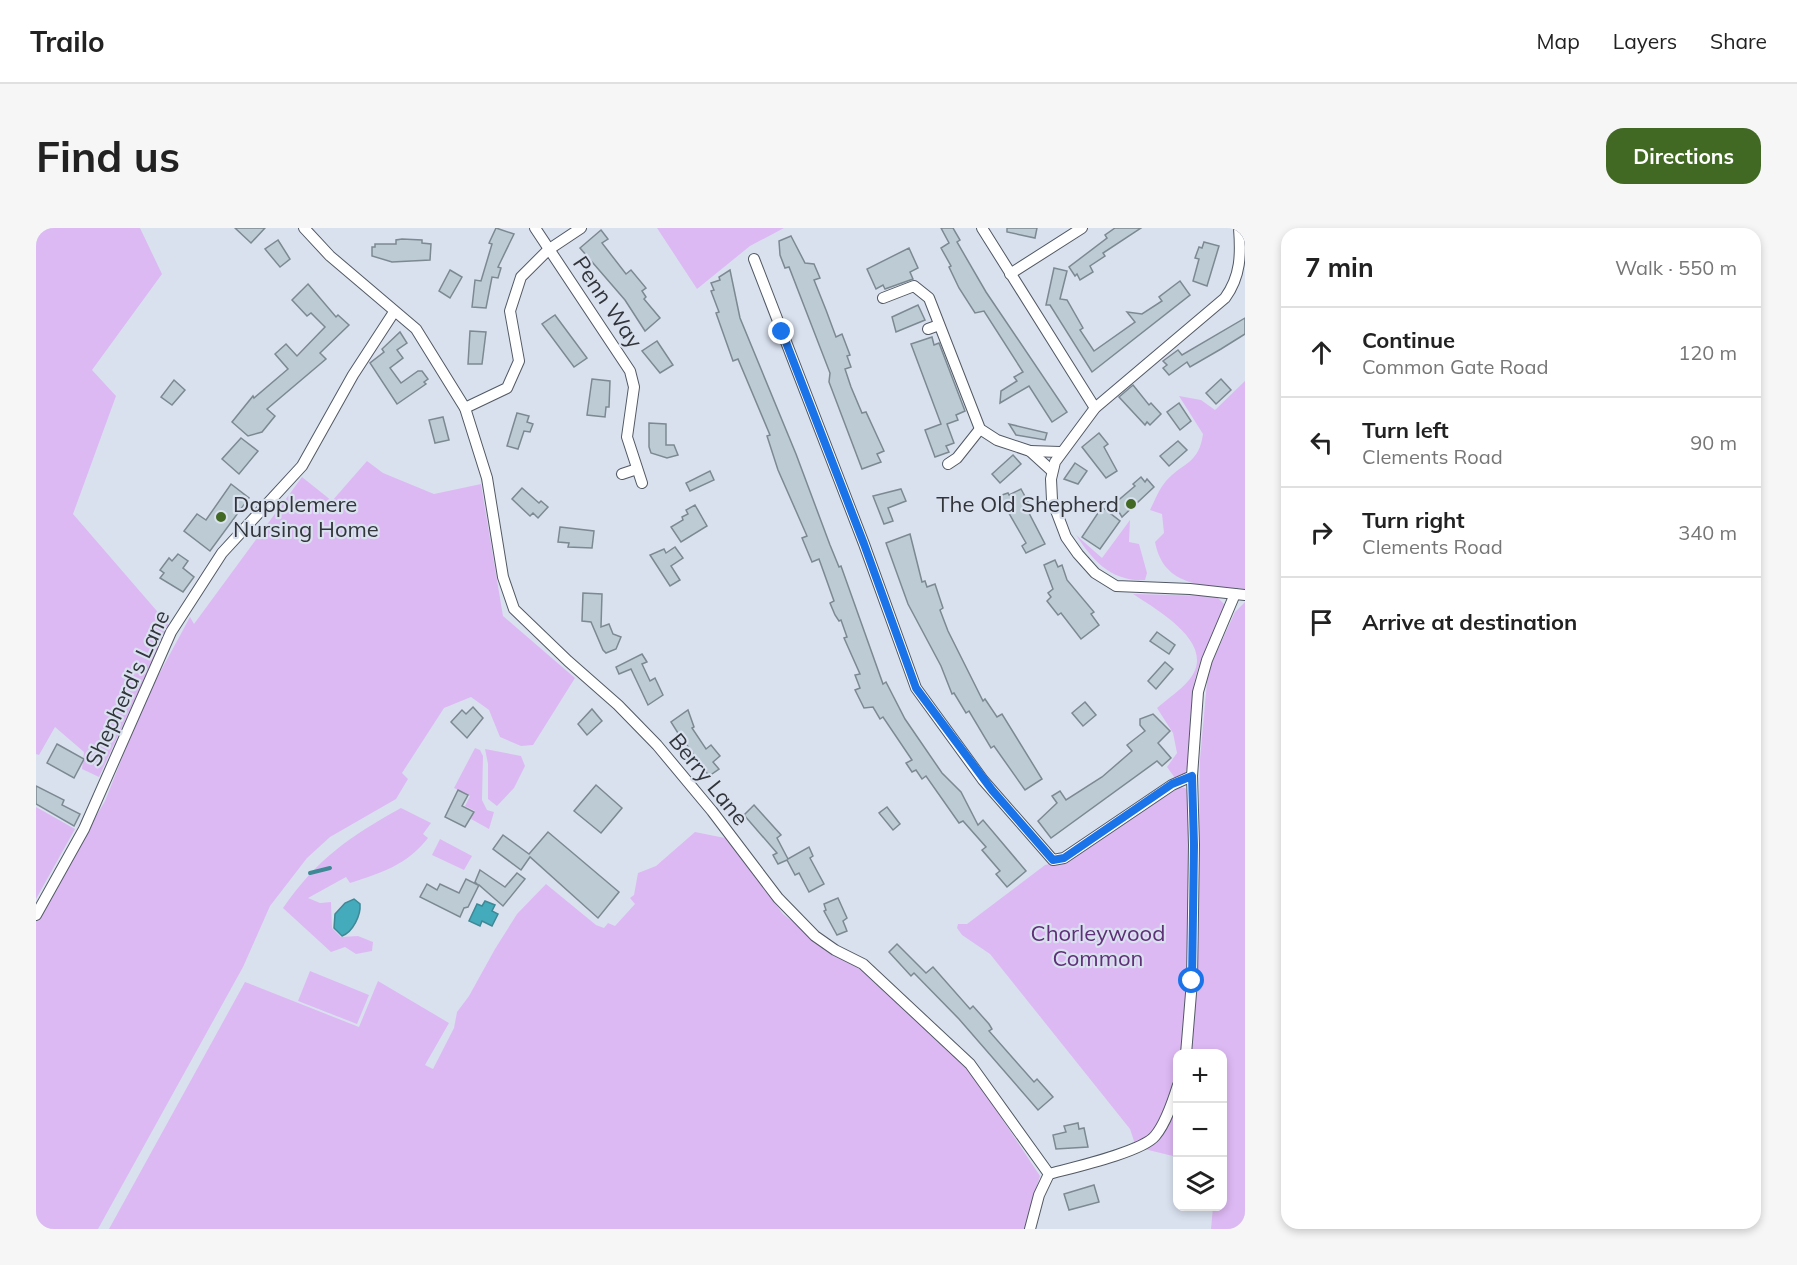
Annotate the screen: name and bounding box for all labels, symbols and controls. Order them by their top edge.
text: Trailo [30,24,105,59]
text: Map [1537,28,1580,54]
text: Layers [1613,28,1677,54]
text: Share [1710,28,1767,54]
button: Directions [1606,128,1761,184]
text: Find us [36,130,180,183]
street label: Penn Way [567,251,649,354]
text: 7 min [1305,251,1374,284]
text: Walk · 550 m [1615,255,1737,280]
route end [768,318,794,344]
text: Continue [1362,326,1455,354]
icon: ahead [1305,336,1338,369]
text: 120 m [1678,340,1737,365]
text: Common Gate Road [1362,354,1549,379]
text: Turn left [1362,416,1449,444]
icon: left [1305,426,1338,459]
text: 90 m [1690,430,1737,455]
text: Clements Road [1362,444,1503,469]
place label: Dapplemere Nursing Home [233,490,379,543]
place label: The Old Shepherd [936,490,1119,518]
marker: The Old Shepherd [1124,497,1138,511]
text: Turn right [1362,506,1465,534]
marker: Dapplemere Nursing Home [214,510,228,524]
icon: right [1305,516,1338,549]
text: 340 m [1678,520,1737,545]
text: Clements Road [1362,534,1503,559]
street label: Shepherd's Lane [79,605,175,771]
icon: arrive [1305,606,1338,639]
text: Arrive at destination [1362,608,1577,636]
street label: Berry Lane [663,727,755,831]
park label: Chorleywood Common [1031,919,1165,972]
route start [1178,967,1204,993]
map controls [1173,1049,1227,1211]
button: + [1173,1049,1227,1103]
button: − [1173,1103,1227,1157]
button: layers [1173,1157,1227,1211]

